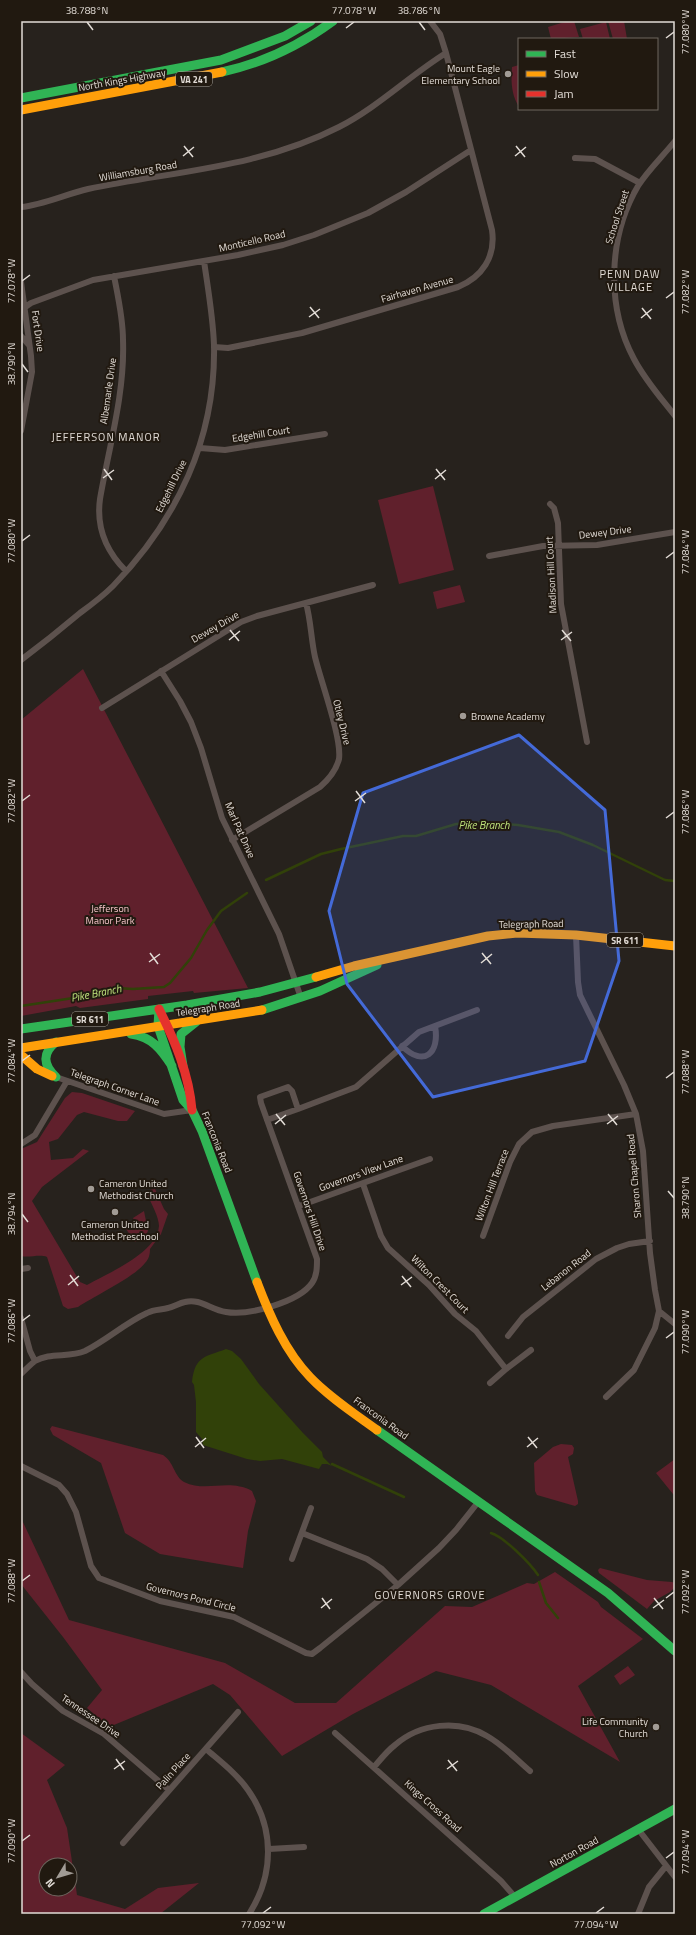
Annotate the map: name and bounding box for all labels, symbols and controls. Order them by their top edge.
text: 38.788°N [66,3,108,18]
text: 77.078°W [332,3,376,18]
text: 38.786°N [398,3,440,18]
text: 77.080°W [678,10,693,54]
legend [518,38,658,110]
text: Fast [554,44,577,63]
place label: Mount Eagle Elementary School [421,61,500,88]
text: Slow [554,64,579,83]
street label: North Kings Highway [77,65,167,95]
marker: Mount Eagle Elementary School [503,69,513,79]
road number: VA 241 [176,72,212,86]
text: Jam [554,84,574,103]
street label: Williamsburg Road [98,157,178,185]
street label: School Street [601,188,633,246]
street label: Monticello Road [217,226,287,256]
text: 77.078°W [4,259,19,303]
district label: PENN DAW VILLAGE [600,266,660,295]
text: 77.082°W [678,270,693,314]
street label: Fairhaven Avenue [379,272,455,306]
street label: Fort Drive [28,309,48,353]
text: 38.790°N [4,343,19,385]
street label: Albemarle Drive [96,357,120,425]
street label: Edgehill Court [231,422,291,446]
district label: JEFFERSON MANOR [51,429,161,445]
street label: Edgehill Drive [152,457,190,515]
text: 77.080°W [4,519,19,563]
street label: Dewey Drive [578,521,632,543]
text: 77.084°W [678,530,693,574]
street label: Madison Hill Court [541,536,561,614]
street label: Dewey Drive [188,607,242,647]
street label: Otley Drive [329,698,355,746]
place label: Browne Academy [471,709,545,724]
marker: Browne Academy [458,711,468,721]
text: 77.082°W [4,779,19,823]
text: 77.086°W [678,790,693,834]
street label: Marl Pat Drive [221,800,259,860]
water label: Pike Branch [458,817,510,833]
park label: Jefferson Manor Park [86,901,135,928]
street label: Telegraph Road [498,916,564,932]
road number: SR 611 [607,933,643,947]
water label: Pike Branch [69,980,123,1006]
street label: Telegraph Road [175,996,241,1020]
road number: SR 611 [72,1012,108,1026]
text: 77.084°W [4,1039,19,1083]
text: 77.088°W [678,1050,693,1094]
street label: Telegraph Corner Lane [68,1065,162,1109]
street label: Franconia Road [198,1109,236,1175]
street label: Sharon Chapel Road [623,1133,645,1219]
street label: Wilton Hill Terrace [471,1147,513,1223]
street label: Governors View Lane [317,1151,405,1195]
street label: Governors Hill Drive [289,1169,331,1253]
place label: Cameron United Methodist Church [99,1176,174,1203]
text: 38.790°N [678,1177,693,1219]
marker: Cameron United Methodist Church [86,1184,96,1194]
text: 38.794°N [4,1193,19,1235]
marker: Cameron United Methodist Preschool [110,1207,120,1217]
place label: Cameron United Methodist Preschool [72,1217,158,1244]
street label: Lebanon Road [538,1246,594,1294]
street label: Wilton Crest Court [408,1252,473,1317]
text: 77.086°W [4,1299,19,1343]
text: 77.090°W [678,1310,693,1354]
street label: Franconia Road [350,1393,412,1443]
text: 77.088°W [4,1559,19,1603]
text: 77.092°W [678,1570,693,1614]
street label: Governors Pond Circle [144,1579,238,1615]
district label: GOVERNORS GROVE [374,1587,486,1603]
street label: Tennessee Drive [58,1691,124,1741]
place label: Life Community Church [582,1714,648,1741]
marker: Life Community Church [651,1722,661,1732]
street label: Palin Place [152,1749,194,1793]
street label: Kings Cross Road [401,1776,465,1836]
text: 77.090°W [4,1819,19,1863]
text: 77.094°W [678,1830,693,1874]
street label: Norton Road [547,1832,601,1872]
north arrow [38,1857,78,1897]
text: N [41,1875,59,1891]
text: 77.092°W [241,1917,285,1932]
text: 77.094°W [574,1917,618,1932]

